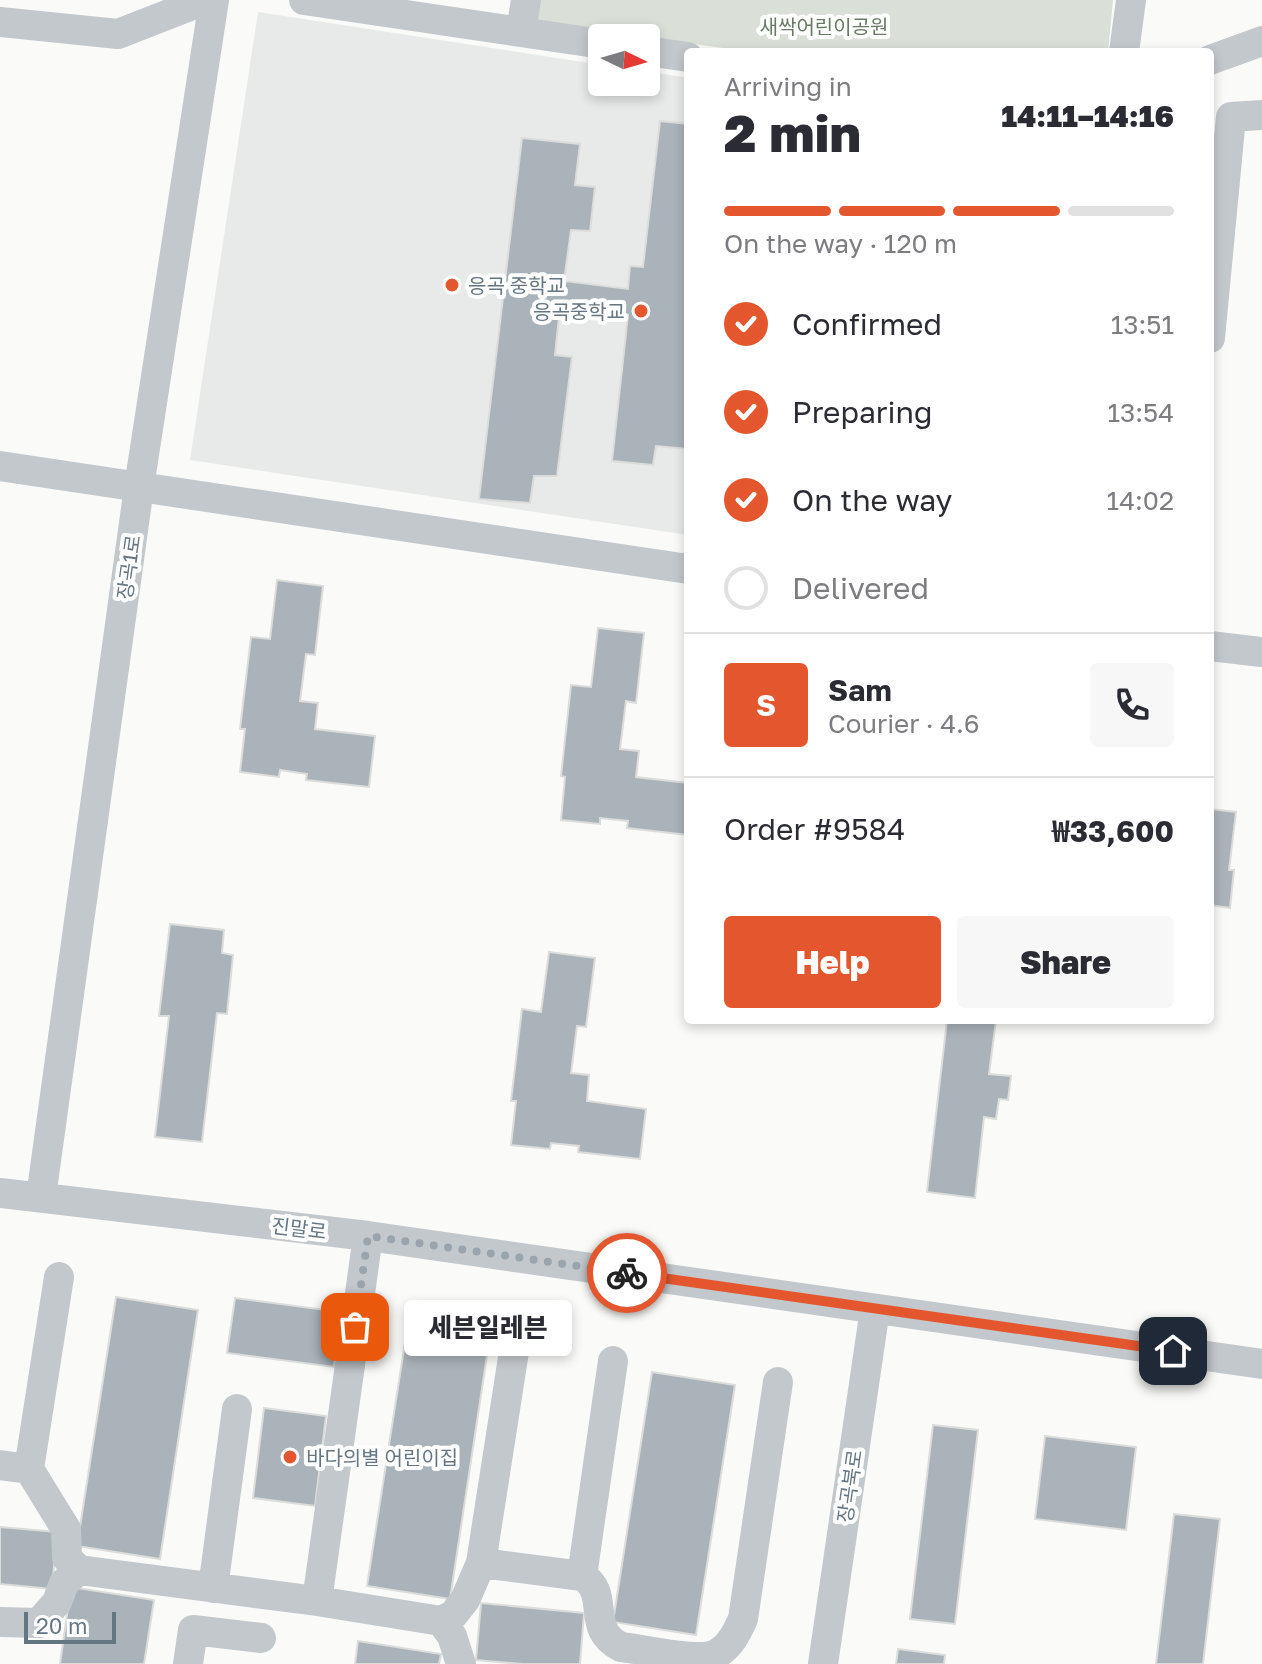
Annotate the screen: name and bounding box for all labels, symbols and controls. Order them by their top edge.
park label: 새싹어린이공원 [760,14,888,38]
north arrow [588,24,660,96]
map controls [588,24,660,96]
text: Arriving in [724,71,852,102]
text: 14:11–14:16 [1001,98,1174,134]
text: 2 min [724,101,861,163]
text: On the way · 120 m [724,228,957,259]
place label: 응곡 중학교 [468,273,565,297]
marker: 응곡 중학교 [443,276,461,294]
place label: 응곡중학교 [533,299,625,323]
marker: 응곡중학교 [632,302,650,320]
icon: check [724,302,768,346]
text: Confirmed [792,306,942,342]
text: 13:51 [1111,309,1174,340]
icon: check [724,390,768,434]
text: Preparing [792,394,933,430]
text: 13:54 [1107,397,1174,428]
icon: check [724,478,768,522]
text: On the way [792,482,952,518]
text: 14:02 [1107,485,1174,516]
street label: 장곡1로 [112,533,144,601]
text: Delivered [792,570,929,606]
button: phone [1090,663,1174,747]
text: Sam [828,672,892,708]
text: S [756,687,776,723]
text: Courier · 4.6 [828,708,980,739]
text: Order #9584 [724,811,905,847]
text: ₩33,600 [1052,813,1174,849]
button: Help [724,916,941,1008]
button: Share [957,916,1174,1008]
street label: 진말로 [270,1213,328,1243]
courier [587,1233,667,1313]
icon: bike [605,1251,649,1295]
pin [321,1293,389,1361]
callout: 세븐일레븐 [403,1299,571,1355]
icon: bag [333,1305,377,1349]
text: 세븐일레븐 [428,1312,548,1343]
pin [1139,1317,1207,1385]
icon: home [1151,1329,1195,1373]
place label: 바다의별 어린이집 [306,1445,458,1469]
marker: 바다의별 어린이집 [281,1448,299,1466]
street label: 장곡북로 [832,1448,866,1524]
scale bar [24,1608,116,1644]
text: 20 m [36,1612,87,1639]

